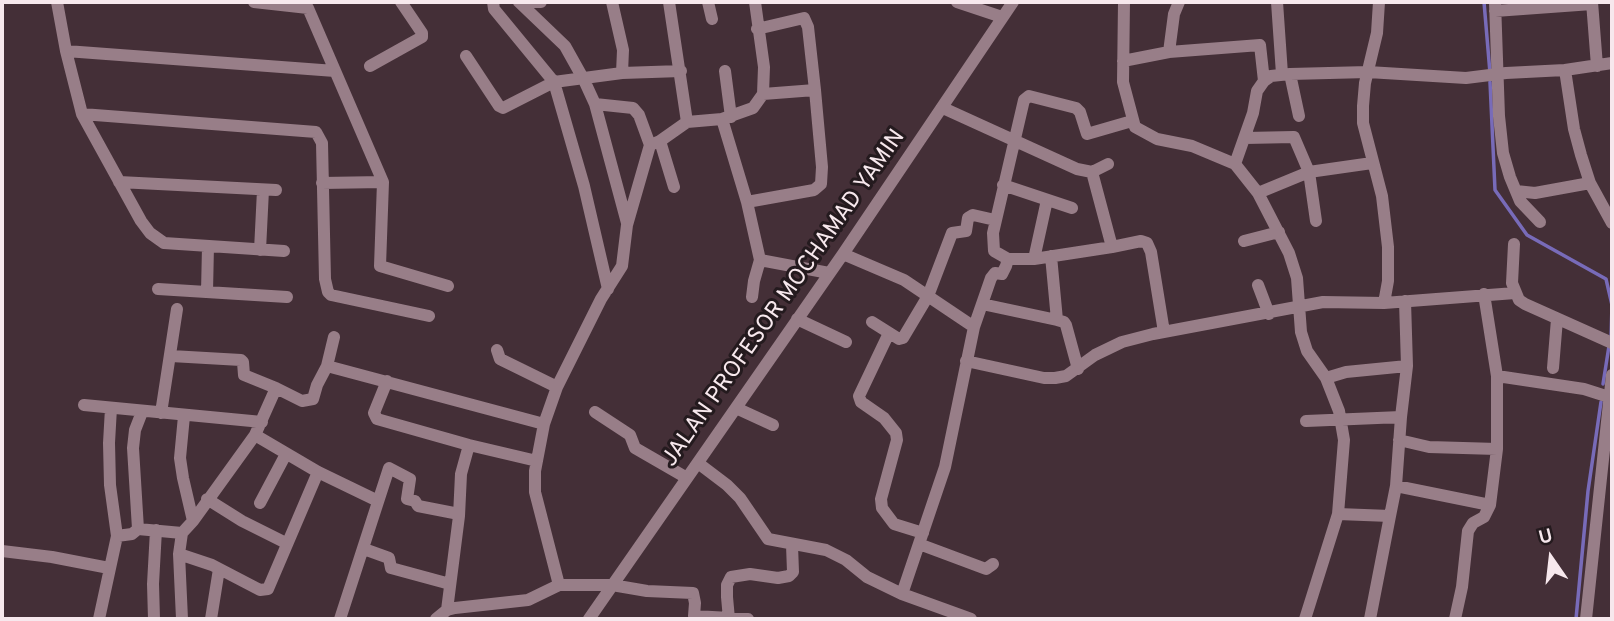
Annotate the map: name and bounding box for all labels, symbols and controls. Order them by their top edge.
street label: JALAN PROFESOR MOCHAMAD YAMIN [658,125,912,473]
north arrow [1516,523,1586,593]
text: U [1536,524,1555,551]

